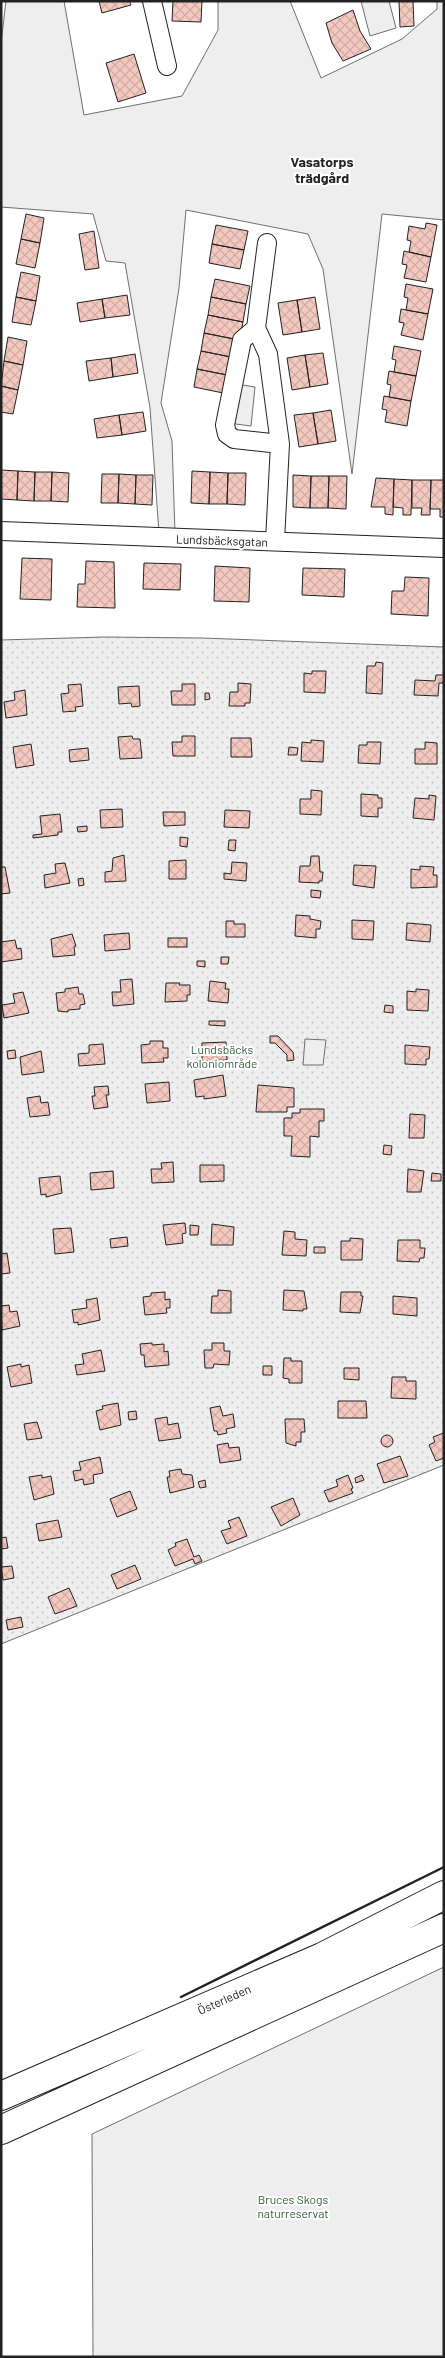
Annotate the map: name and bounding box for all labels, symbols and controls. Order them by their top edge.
district label: Vasatorps trädgård [291,153,353,186]
street label: Lundsbäcksgatan [176,531,268,549]
park label: Lundsbäcks koloniområde [187,1042,257,1070]
street label: Österleden [195,1981,253,2017]
park label: Bruces Skogs naturreservat [257,2192,329,2220]

